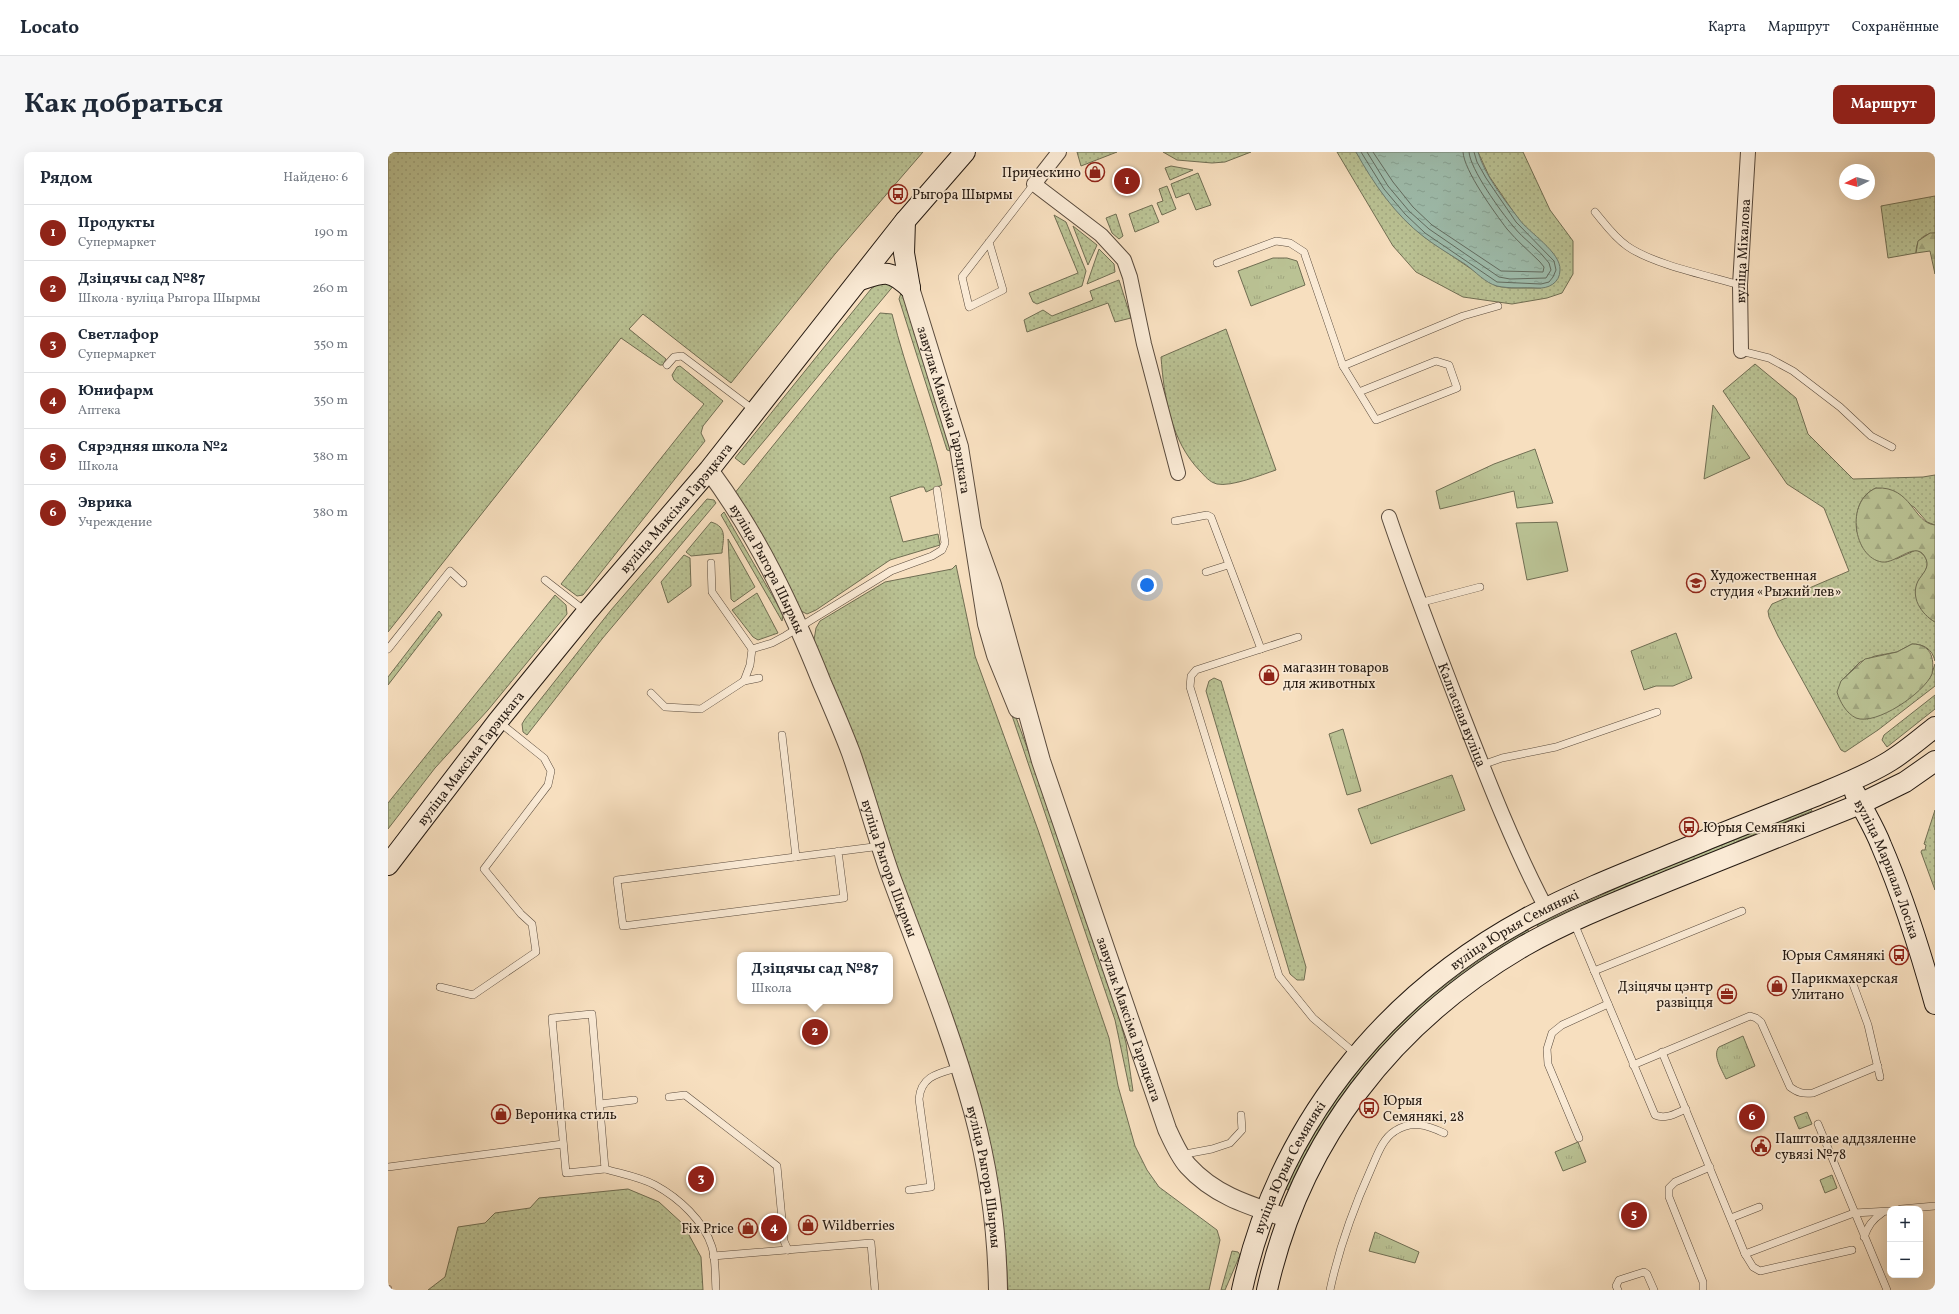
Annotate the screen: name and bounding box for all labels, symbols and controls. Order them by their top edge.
text: Locato [20,15,79,41]
text: Карта [1708,18,1746,37]
text: Маршрут [1768,18,1830,37]
text: Сохранённые [1852,18,1939,37]
text: Как добраться [24,85,223,124]
button: Маршрут [1833,85,1935,124]
shop icon: Прическино [1084,161,1106,183]
place label: Прическино [1002,164,1081,183]
north arrow [1839,164,1875,200]
pin: 1 [1114,166,1140,196]
text: Рядом [40,167,93,190]
text: Найдено: 6 [283,169,348,187]
bus stop icon: Рыгора Шырмы [887,183,909,205]
place label: Рыгора Шырмы [912,186,1013,205]
street label: вуліца Міхалова [1732,198,1756,304]
text: Продукты [78,213,155,234]
text: 1 [50,224,56,242]
text: 190 m [314,224,348,242]
text: Супермаркет [78,234,156,252]
text: Дзіцячы сад №87 [78,269,205,290]
text: 2 [50,280,56,298]
text: 260 m [313,280,348,298]
text: Школа · вуліца Рыгора Шырмы [78,290,260,308]
street label: завулак Максіма Гарэцкага [911,324,974,495]
text: Светлафор [78,325,159,346]
text: 3 [50,336,56,354]
text: 350 m [313,336,348,354]
text: Супермаркет [78,346,156,364]
text: Юнифарм [78,381,154,402]
text: 4 [49,392,57,410]
text: 350 m [313,392,348,410]
text: Аптека [78,402,121,420]
text: Сярэдняя школа №2 [78,437,228,458]
street label: вуліца Максіма Гарэцкага [616,439,738,578]
text: 5 [50,448,56,466]
text: 380 m [313,448,348,466]
text: Школа [78,458,118,476]
text: Эврика [78,493,132,514]
street label: вуліца Рыгора Шырмы [724,501,808,637]
text: 6 [49,504,57,522]
text: 380 m [313,504,348,522]
text: Учреждение [78,514,152,532]
place label: Художественная студия «Рыжий лев» [1710,567,1842,602]
school or university icon: Художественная студия «Рыжий лев» [1685,572,1707,594]
your location [1137,575,1157,595]
place label: магазин товаров для животных [1283,659,1389,694]
street label: Калгасная вуліца [1432,660,1490,770]
shop icon: магазин товаров для животных [1258,664,1280,686]
street label: вуліца Максіма Гарэцкага [413,688,530,830]
street label: вуліца Рыгора Шырмы [856,797,921,940]
street label: вуліца Маршала Лосіка [1849,797,1923,942]
bus stop icon: Юрыя Семянякі [1678,816,1700,838]
place label: Юрыя Семянякі [1703,819,1805,838]
street label: вуліца Юрыя Семянякі [1447,886,1582,975]
street label: завулак Максіма Гарэцкага [1091,935,1165,1105]
bus stop icon: Юрыя Сямянякі [1888,944,1910,966]
place label: Юрыя Сямянякі [1782,947,1885,966]
popup [737,952,893,1004]
text: Дзіцячы сад №87 [751,959,879,980]
place label: Парикмахерская Улитано [1791,970,1898,1005]
shop icon: Парикмахерская Улитано [1766,975,1788,997]
place label: Дзіцячы цэнтр развіцця [1618,978,1713,1013]
text: Школа [751,980,792,998]
office icon: Дзіцячы цэнтр развіцця [1716,983,1738,1005]
pin: 2 [802,1017,828,1047]
place label: Юрыя Семянякі, 28 [1383,1092,1464,1127]
bus stop icon: Юрыя Семянякі, 28 [1358,1097,1380,1119]
street label: вуліца Юрыя Семянякі [1250,1098,1331,1237]
pin: 6 [1739,1102,1765,1132]
shop icon: Вероника стиль [490,1103,512,1125]
street label: вуліца Рыгора Шырмы [961,1104,1004,1249]
place label: Вероника стиль [515,1106,617,1125]
place label: Паштовае аддзяленне сувязі №78 [1775,1130,1916,1165]
public building icon: Паштовае аддзяленне сувязі №78 [1750,1135,1772,1157]
pin: 3 [688,1164,714,1194]
pin: 5 [1621,1200,1647,1230]
map controls [1887,1206,1923,1278]
button: + [1887,1206,1923,1242]
pin: 4 [761,1213,787,1243]
shop icon: Wildberries [797,1214,819,1236]
shop icon: Fix Price [737,1217,759,1239]
place label: Wildberries [822,1217,895,1236]
place label: Fix Price [681,1220,734,1239]
button: − [1887,1242,1923,1278]

